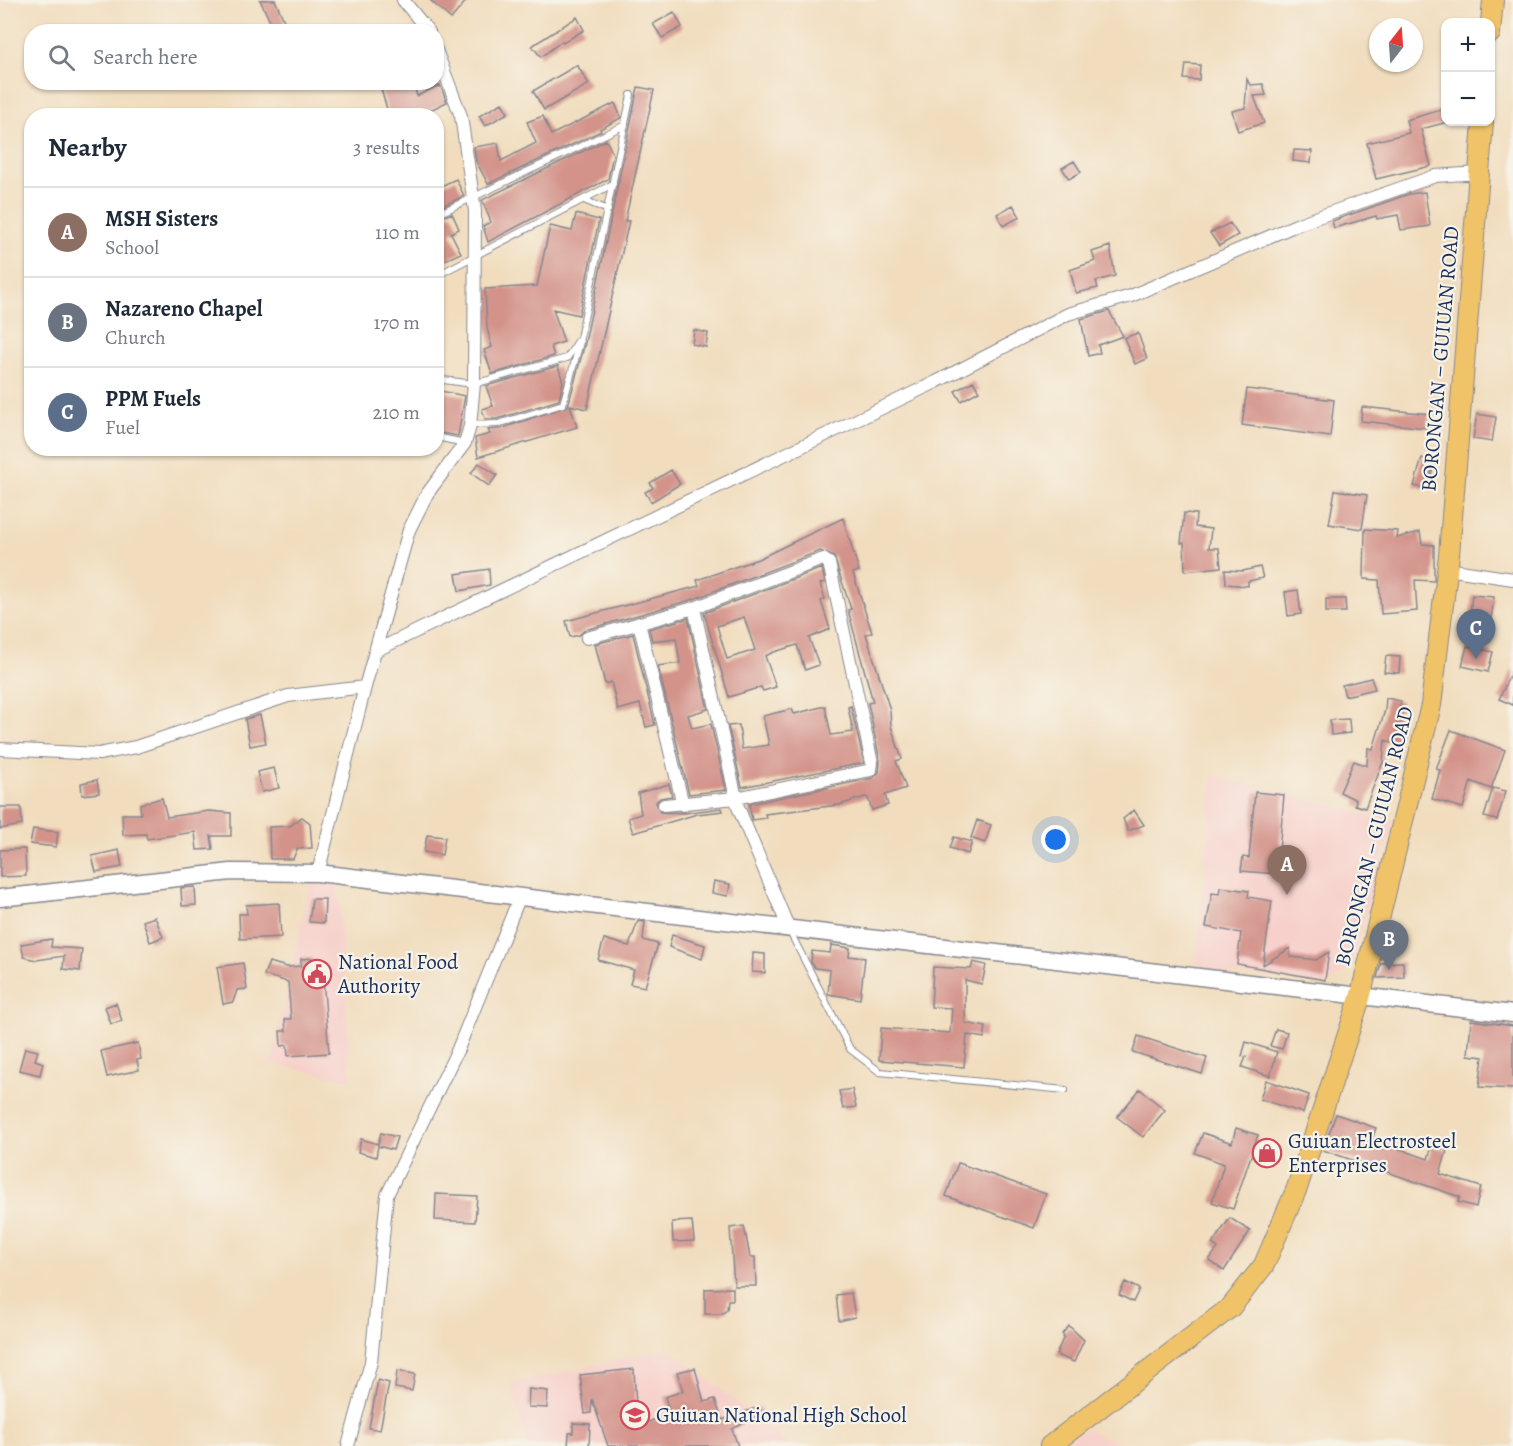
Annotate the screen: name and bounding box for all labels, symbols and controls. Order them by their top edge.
north arrow [1369,18,1423,72]
map controls [1441,18,1495,126]
button: + [1441,18,1495,72]
search box [24,24,444,90]
icon: search [45,41,78,74]
text: Search here [93,42,198,72]
button: − [1441,72,1495,126]
text: Nearby [48,130,127,165]
text: 3 results [353,134,420,161]
text: MSH Sisters [105,204,218,234]
text: A [61,219,74,246]
text: 110 m [375,219,420,246]
street label: BORONGAN – GUIUAN ROAD [1414,225,1466,493]
text: School [105,234,159,261]
text: Nazareno Chapel [105,294,262,324]
text: B [61,309,74,336]
text: 170 m [374,309,420,336]
text: Church [105,324,166,351]
text: PPM Fuels [105,384,201,414]
text: C [61,399,74,426]
text: 210 m [372,399,420,426]
text: Fuel [105,414,140,441]
pin: C [1456,610,1496,659]
street label: BORONGAN – GUIUAN ROAD [1329,703,1419,969]
your location [1041,825,1070,854]
pin: A [1268,846,1306,895]
pin: B [1370,920,1408,970]
place label: National Food Authority [337,948,459,1000]
public building icon: National Food Authority [301,958,333,990]
place label: Guiuan Electrosteel Enterprises [1288,1127,1456,1179]
shop icon: Guiuan Electrosteel Enterprises [1251,1137,1283,1169]
school or university icon: Guiuan National High School [619,1399,651,1431]
place label: Guiuan National High School [656,1401,906,1429]

